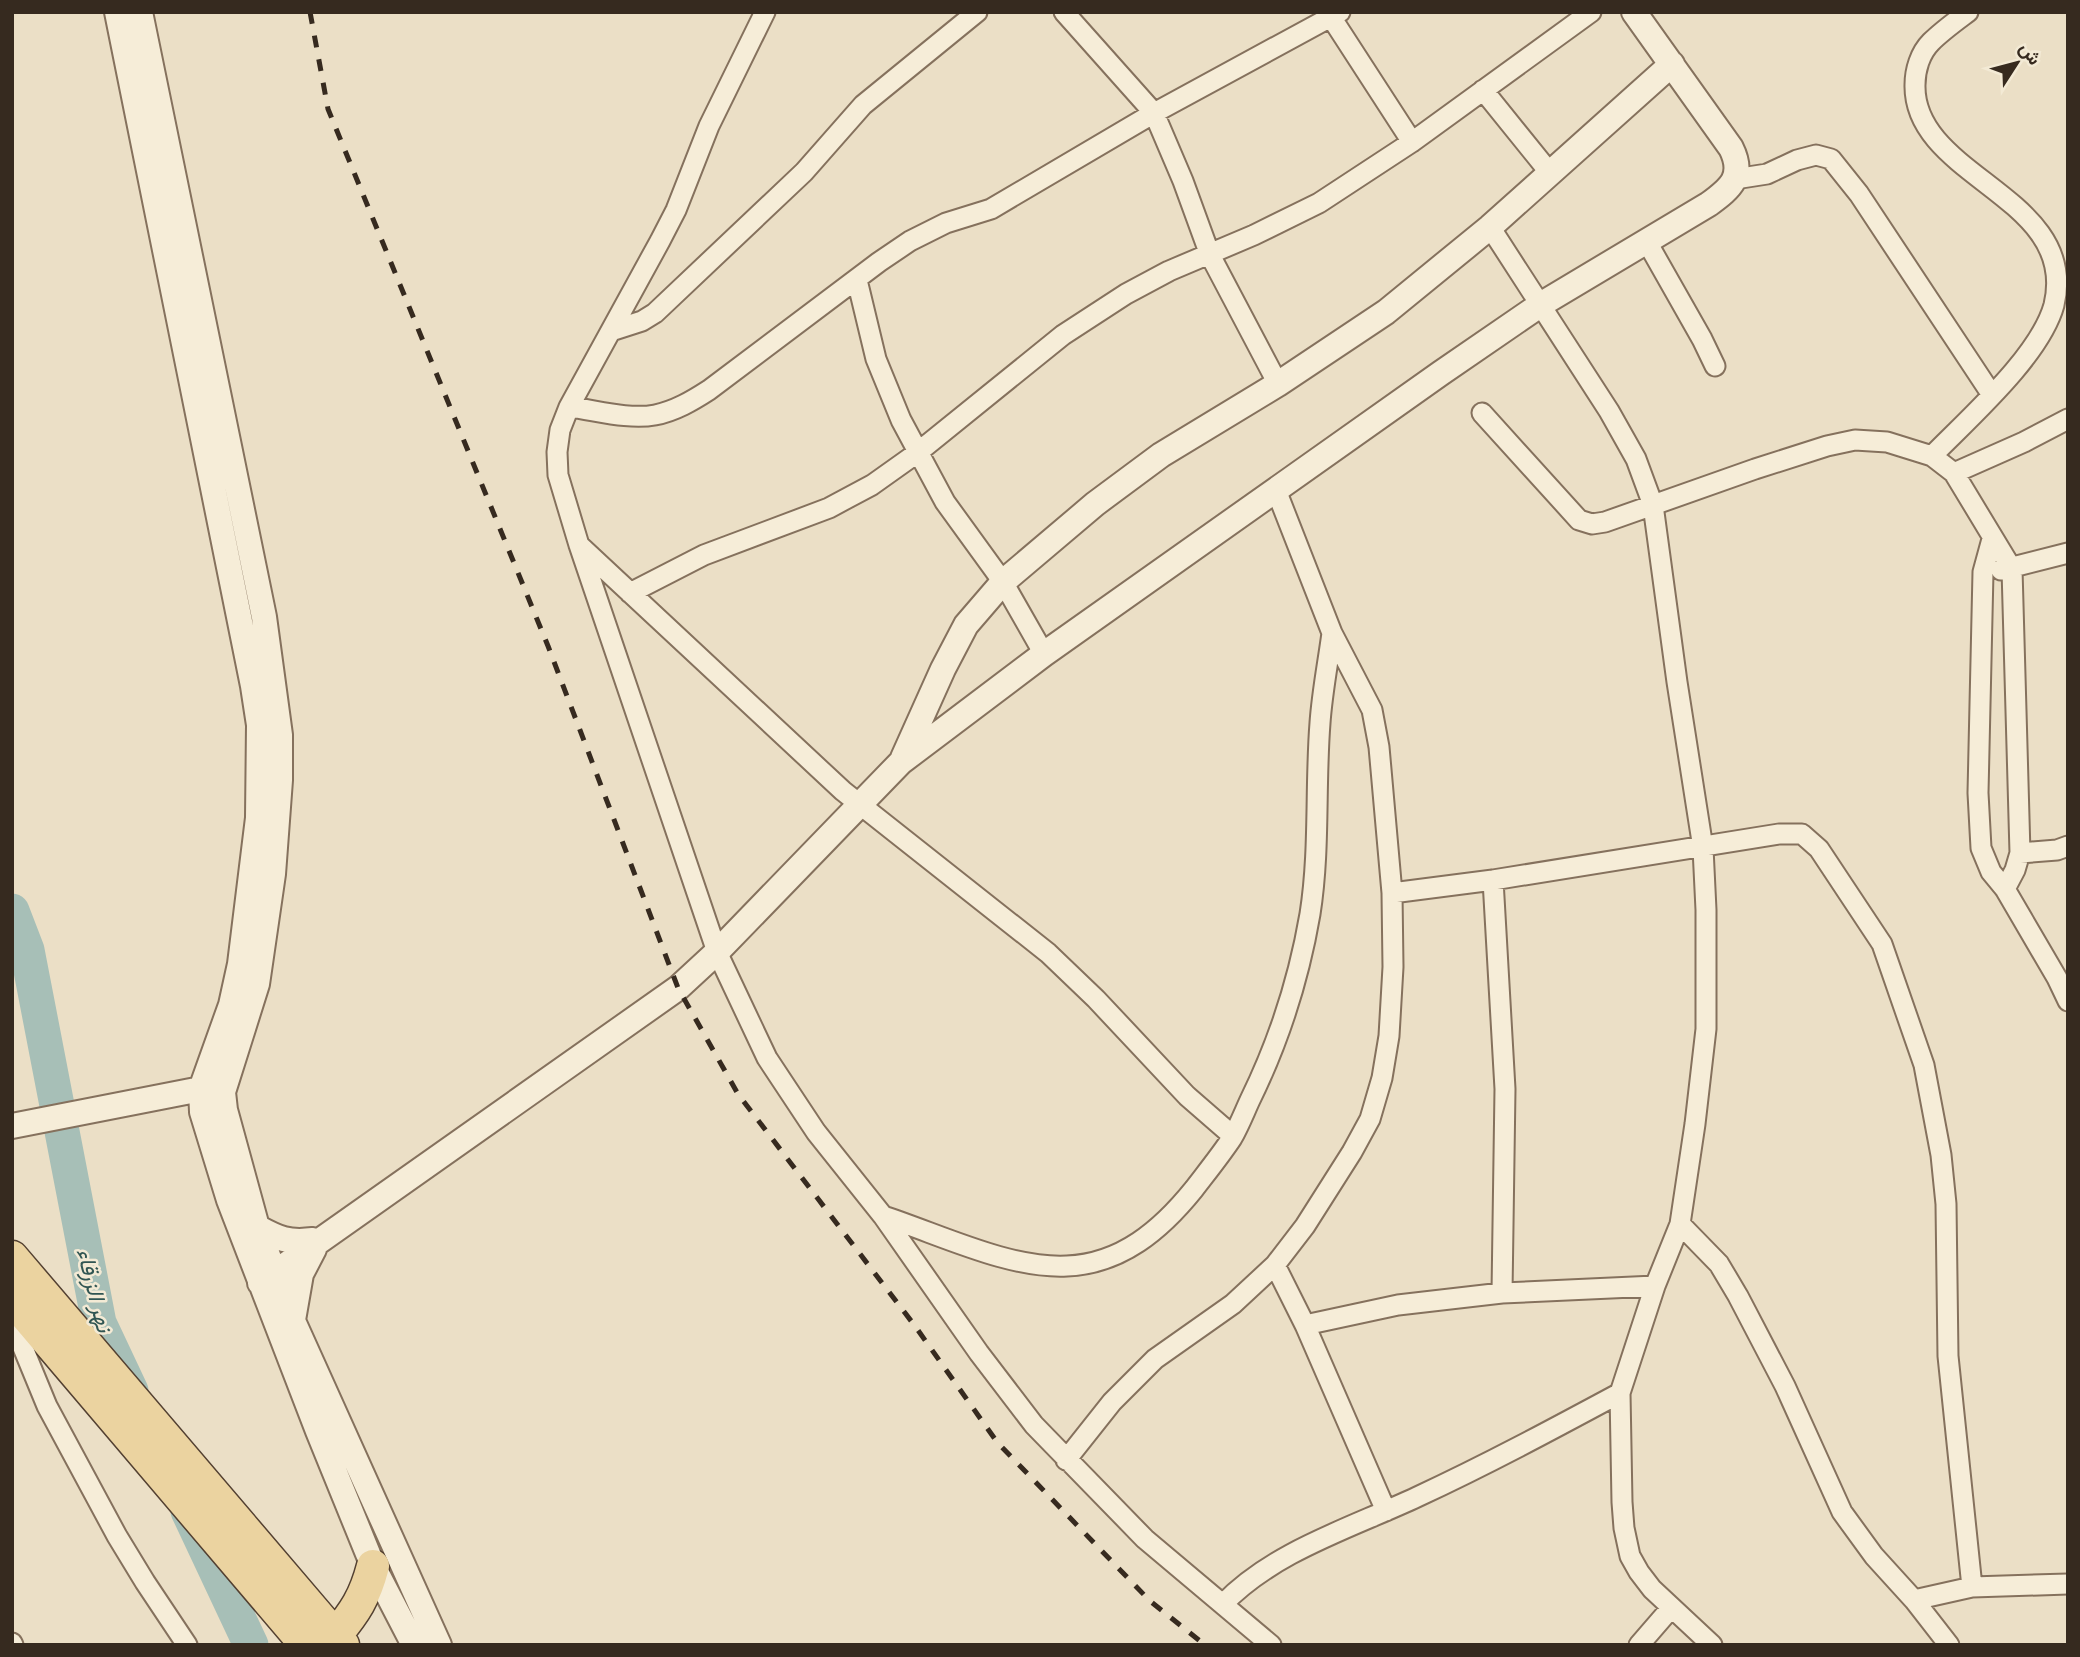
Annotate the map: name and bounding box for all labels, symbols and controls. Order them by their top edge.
north arrow [1982,28,2052,98]
text: ش [2014,37,2046,69]
water label: نهر الزرقاء [70,1245,118,1336]

